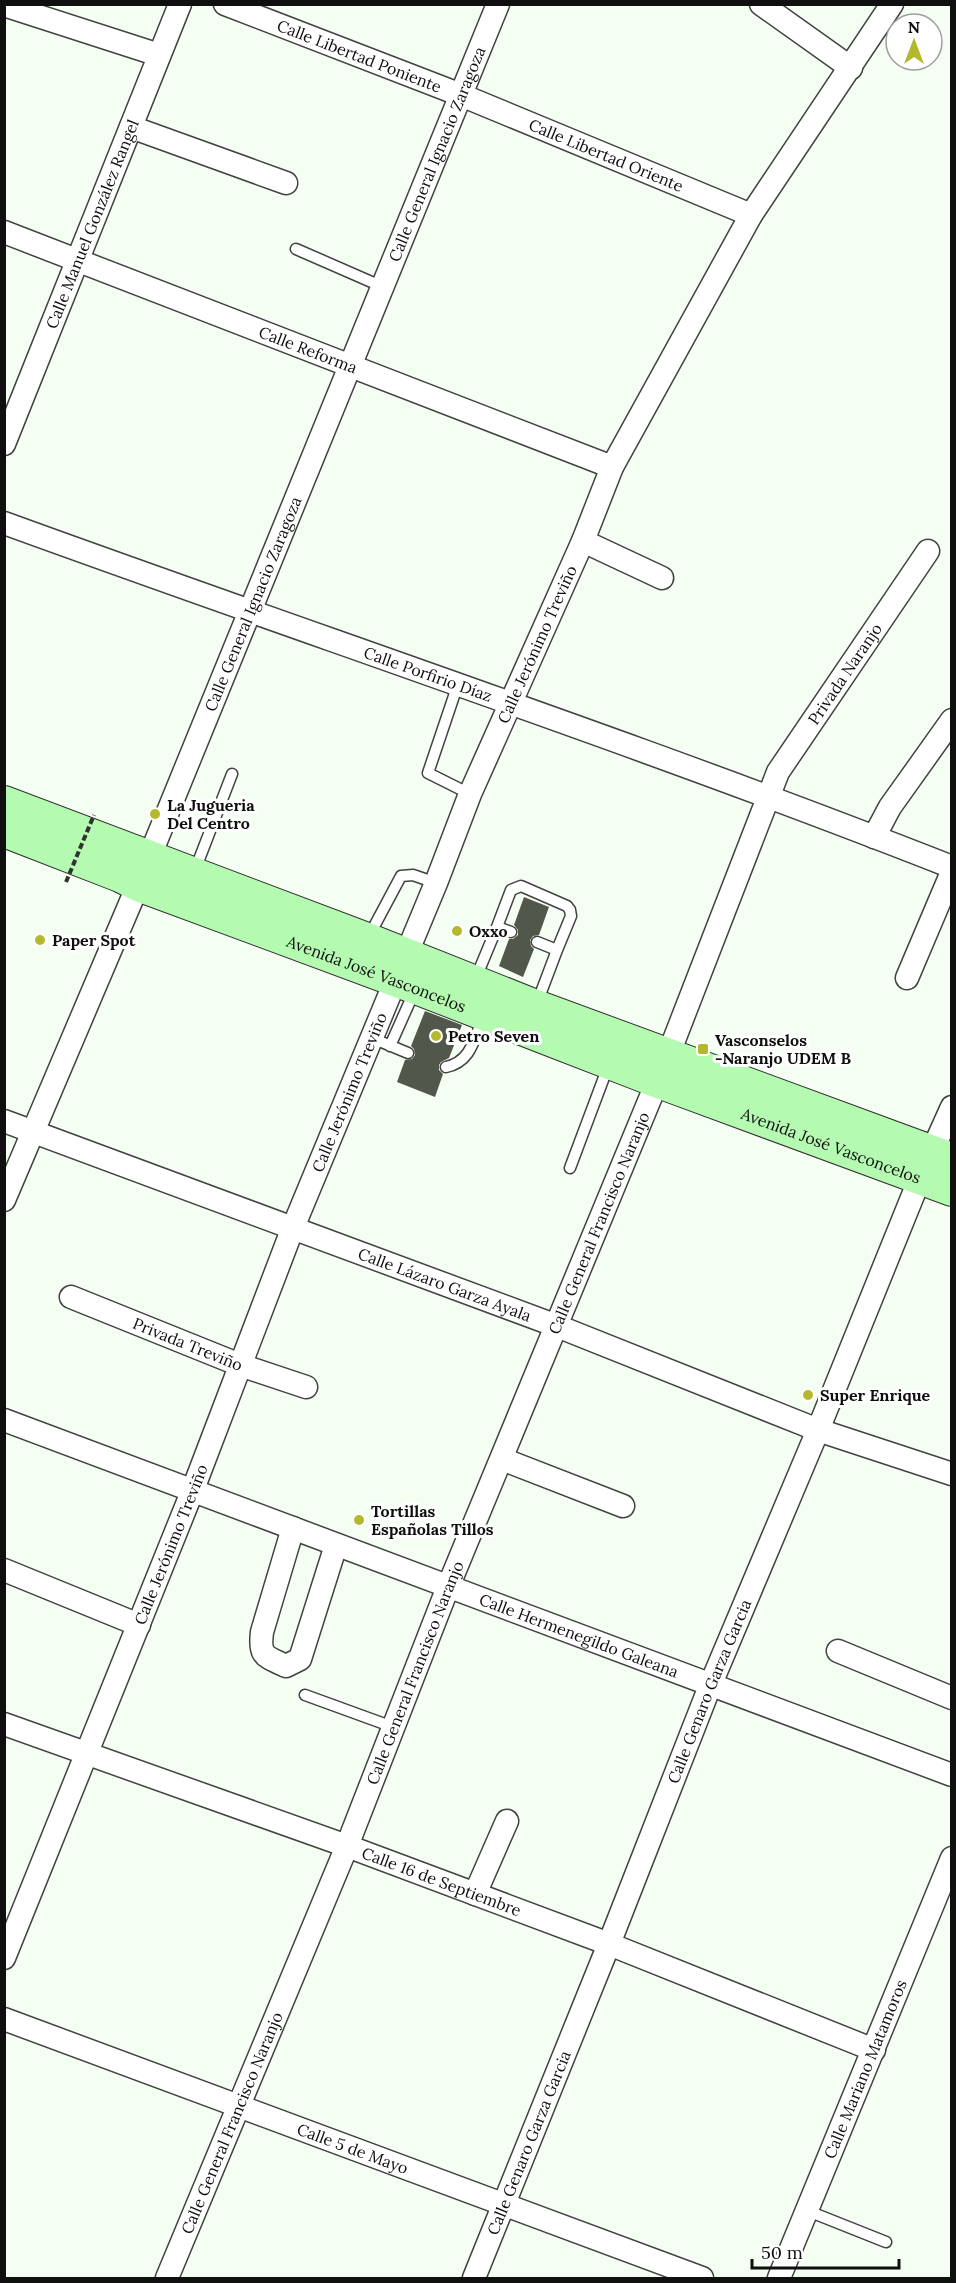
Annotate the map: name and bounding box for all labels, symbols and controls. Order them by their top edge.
north arrow [884,12,944,72]
street label: Calle Libertad Poniente [274,15,445,97]
text: N [908,17,920,37]
street label: Calle General Ignacio Zaragoza [384,44,490,264]
street label: Calle Libertad Oriente [526,114,687,196]
street label: Calle Manuel González Rangel [41,116,143,331]
street label: Calle Reforma [256,321,360,378]
street label: Calle General Ignacio Zaragoza [200,493,306,714]
street label: Calle Jerónimo Treviño [493,562,581,726]
street label: Privada Naranjo [803,619,886,728]
street label: Calle Porfirio Díaz [361,642,495,706]
place label: La Jugueria Del Centro [167,795,255,833]
marker: La Jugueria Del Centro [148,807,162,821]
place label: Oxxo [469,921,508,941]
marker: Oxxo [450,924,464,938]
place label: Paper Spot [52,930,136,950]
street label: Avenida José Vasconcelos [283,931,469,1016]
marker: Paper Spot [33,933,47,947]
street label: Calle Jerónimo Treviño [307,1010,391,1175]
place label: Petro Seven [448,1026,539,1046]
marker: Petro Seven [429,1029,443,1043]
place label: Vasconselos -Naranjo UDEM B [715,1030,852,1068]
marker: Vasconselos -Naranjo UDEM B [696,1042,710,1056]
street label: Avenida José Vasconcelos [738,1103,924,1188]
street label: Calle General Francisco Naranjo [544,1109,654,1337]
street label: Calle Lázaro Garza Ayala [355,1243,534,1326]
street label: Privada Treviño [130,1313,246,1375]
place label: Super Enrique [820,1385,931,1405]
marker: Super Enrique [801,1388,815,1402]
street label: Calle Jerónimo Treviño [130,1461,212,1627]
place label: Tortillas Españolas Tillos [371,1501,494,1539]
marker: Tortillas Españolas Tillos [352,1513,366,1527]
street label: Calle General Francisco Naranjo [362,1558,468,1787]
street label: Calle Hermenegildo Galeana [477,1589,681,1682]
street label: Calle Genaro Garza Garcia [663,1596,755,1786]
street label: Calle 16 de Septiembre [359,1842,524,1920]
street label: Calle Mariano Matamoros [819,1977,911,2161]
street label: Calle General Francisco Naranjo [176,2009,287,2237]
street label: Calle Genaro Garza Garcia [483,2048,575,2238]
street label: Calle 5 de Mayo [294,2119,411,2178]
scale bar [752,2232,899,2270]
text: 50 m [761,2241,803,2264]

